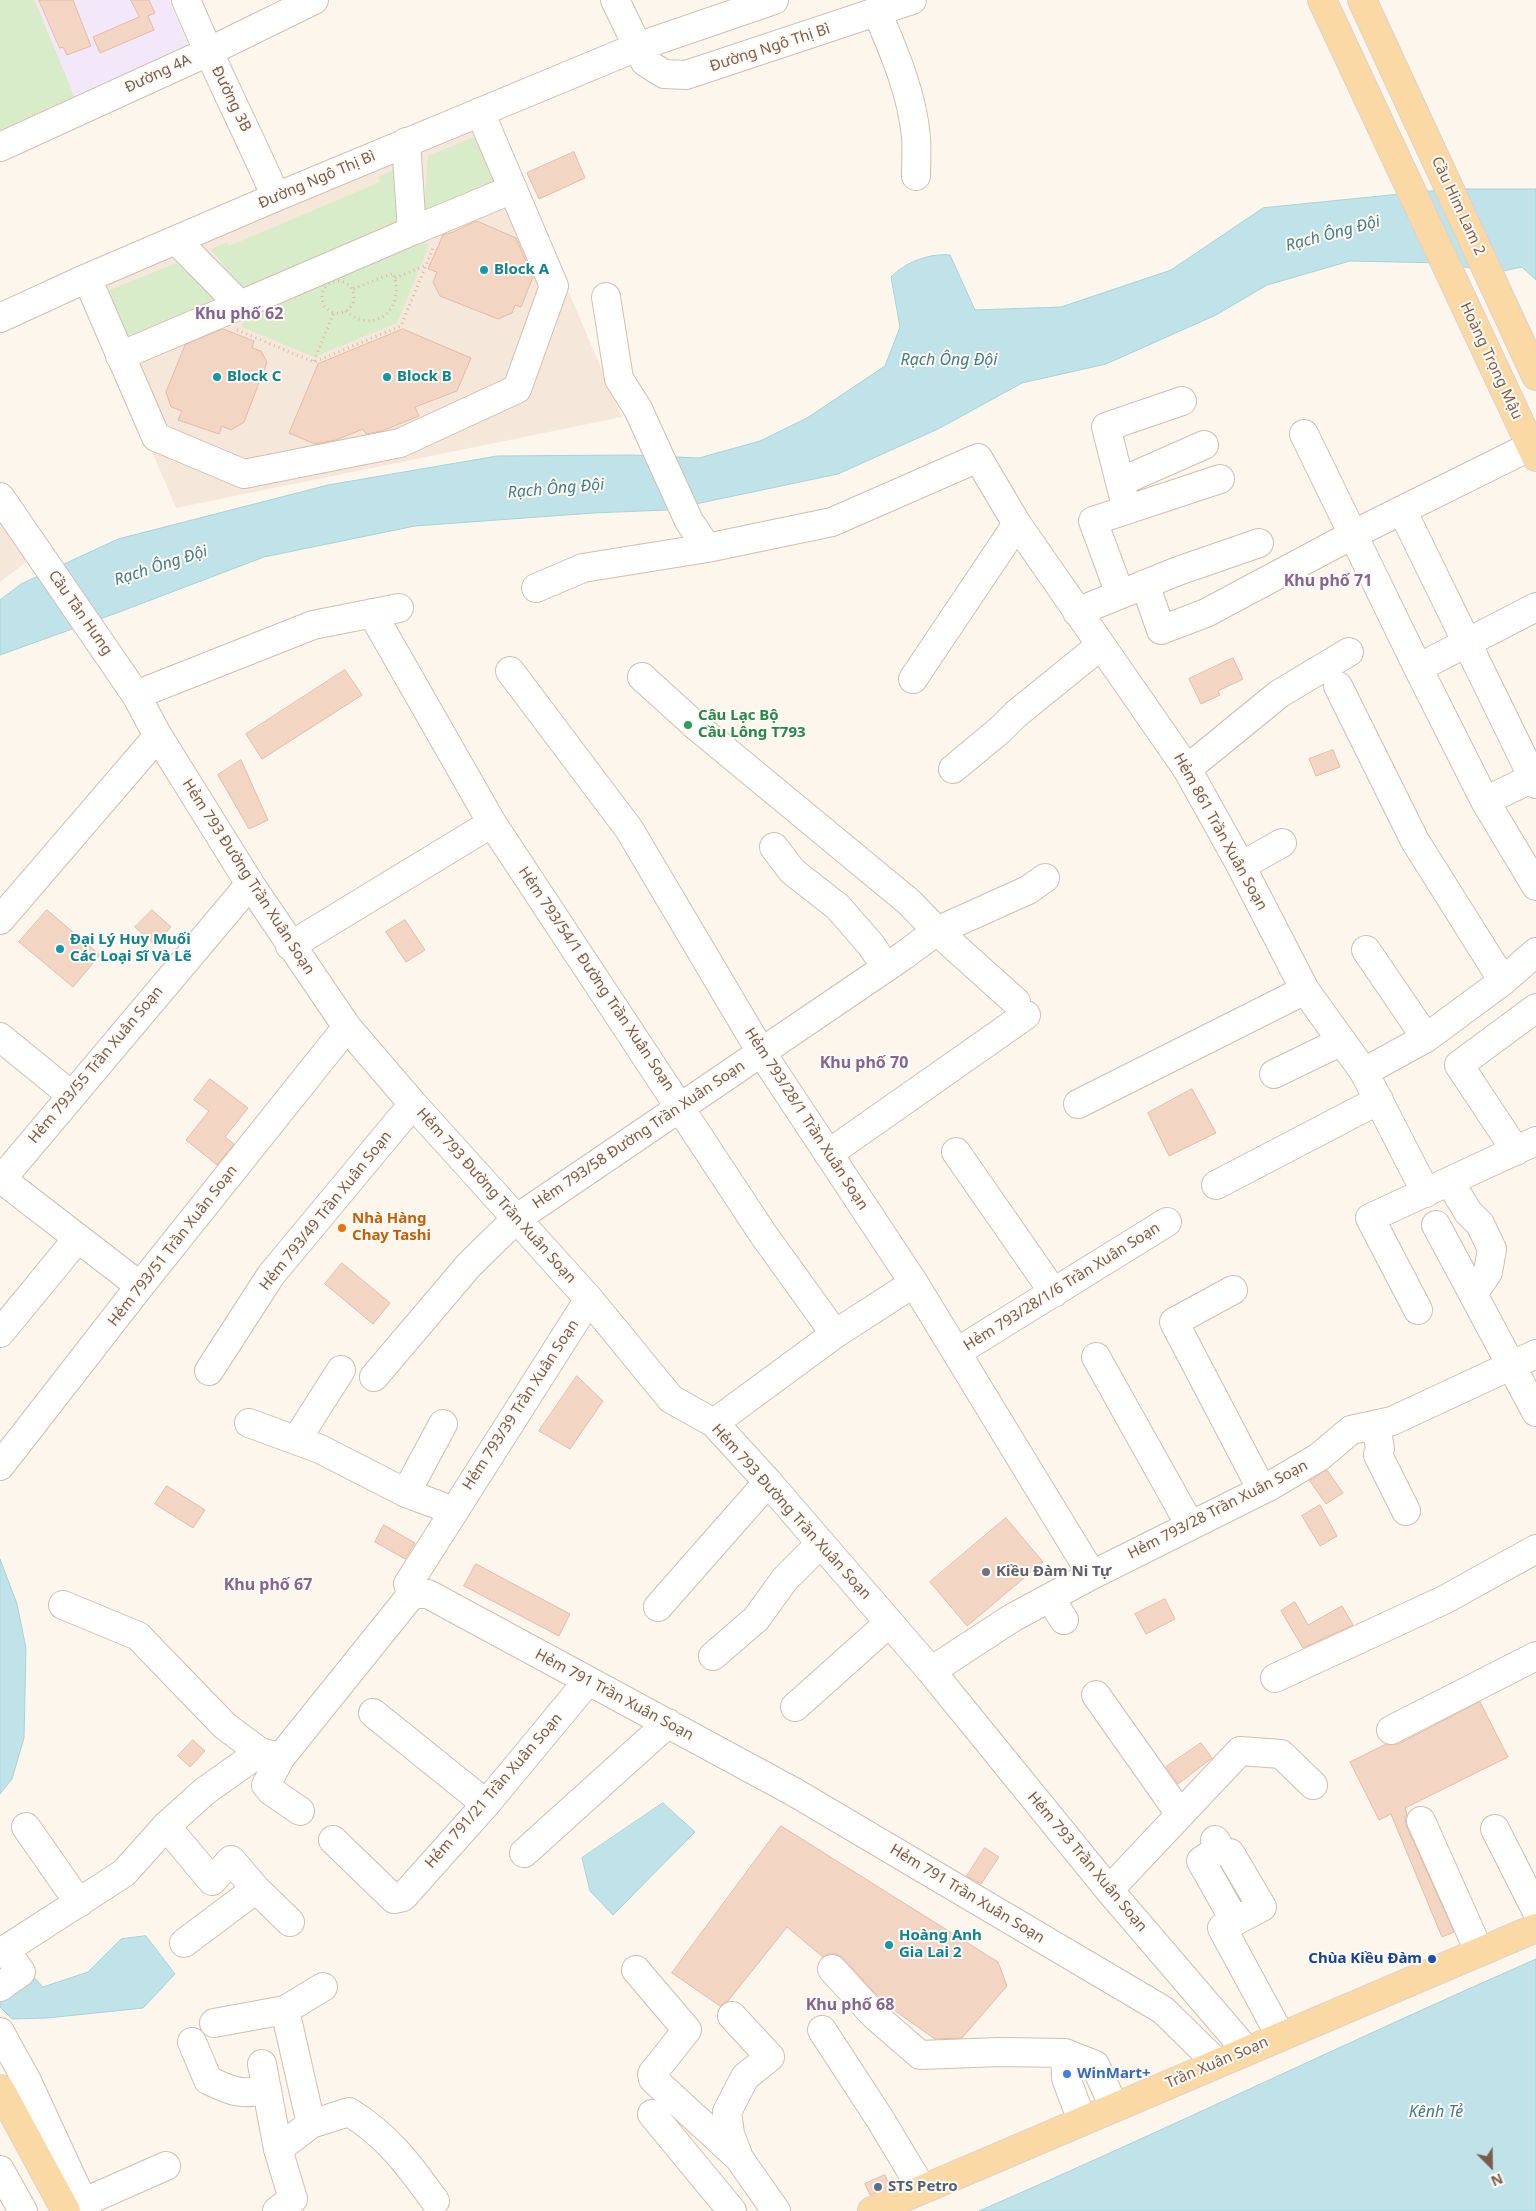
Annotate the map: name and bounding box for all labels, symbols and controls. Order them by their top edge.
street label: Đường Ngô Thị Bì [708,20,832,76]
street label: Đường 4A [122,51,194,97]
street label: Đường 3B [207,63,255,135]
street label: Đường Ngô Thị Bì [256,147,378,213]
street label: Cầu Him Lam 2 [1427,154,1489,258]
water label: Rạch Ông Đội [1284,212,1382,256]
place label: Block A [494,261,549,279]
marker: Block A [478,264,490,276]
street label: Hoàng Trọng Mậu [1456,300,1526,422]
district label: Khu phố 62 [195,304,283,324]
water label: Rạch Ông Đội [901,350,997,370]
place label: Block C [227,368,281,386]
place label: Block B [397,368,452,386]
marker: Block C [211,371,223,383]
marker: Block B [381,371,393,383]
water label: Rạch Ông Đội [507,475,605,503]
water label: Rạch Ông Đội [112,542,210,590]
street label: Cầu Tân Hưng [44,567,116,659]
district label: Khu phố 71 [1284,571,1372,591]
place label: Câu Lạc Bộ Cầu Lông T793 [698,707,806,742]
marker: Câu Lạc Bộ Cầu Lông T793 [682,719,694,731]
street label: Hẻm 861 Trần Xuân Soạn [1169,750,1271,914]
street label: Hẻm 793 Đường Trần Xuân Soạn [178,776,318,978]
street label: Hẻm 793/54/1 Đường Trần Xuân Soạn [514,864,678,1094]
place label: Đại Lý Huy Muối Các Loại Sĩ Và Lẽ [70,931,192,966]
marker: Đại Lý Huy Muối Các Loại Sĩ Và Lẽ [54,943,66,955]
street label: Hẻm 793/55 Trần Xuân Soạn [25,983,167,1147]
street label: Hẻm 793/28/1 Trần Xuân Soạn [740,1024,872,1214]
district label: Khu phố 70 [820,1053,908,1073]
street label: Hẻm 793/58 Đường Trần Xuân Soạn [529,1057,749,1213]
street label: Hẻm 793 Đường Trần Xuân Soạn [413,1105,579,1287]
street label: Hẻm 793/49 Trần Xuân Soạn [256,1128,396,1294]
street label: Hẻm 793/51 Trần Xuân Soạn [104,1162,242,1330]
place label: Nhà Hàng Chay Tashi [352,1210,431,1245]
street label: Hẻm 793/28/1/6 Trần Xuân Soạn [961,1219,1163,1355]
marker: Nhà Hàng Chay Tashi [336,1222,348,1234]
street label: Hẻm 793/39 Trần Xuân Soạn [459,1316,583,1494]
street label: Hẻm 793 Đường Trần Xuân Soạn [708,1421,874,1603]
street label: Hẻm 793/28 Trần Xuân Soạn [1125,1457,1311,1563]
place label: Kiều Đàm Ni Tự [996,1563,1111,1581]
marker: Kiều Đàm Ni Tự [980,1566,992,1578]
district label: Khu phố 67 [224,1575,312,1595]
street label: Hẻm 791 Trần Xuân Soạn [532,1646,696,1744]
street label: Hẻm 791/21 Trần Xuân Soạn [422,1710,566,1872]
street label: Hẻm 793 Trần Xuân Soạn [1023,1788,1151,1936]
street label: Hẻm 791 Trần Xuân Soạn [887,1841,1047,1947]
place label: Hoàng Anh Gia Lai 2 [899,1927,982,1962]
marker: Hoàng Anh Gia Lai 2 [883,1939,895,1951]
place label: Chùa Kiều Đàm [1308,1950,1422,1968]
marker: Chùa Kiều Đàm [1426,1953,1438,1965]
district label: Khu phố 68 [806,1995,894,2015]
street label: Trần Xuân Soạn [1163,2033,1271,2093]
place label: WinMart+ [1077,2065,1151,2083]
marker: WinMart+ [1061,2068,1073,2080]
water label: Kênh Tẻ [1409,2102,1463,2122]
north arrow [1466,2141,1516,2191]
text: N [1488,2169,1506,2191]
place label: STS Petro [888,2178,958,2196]
marker: STS Petro [872,2181,884,2193]

